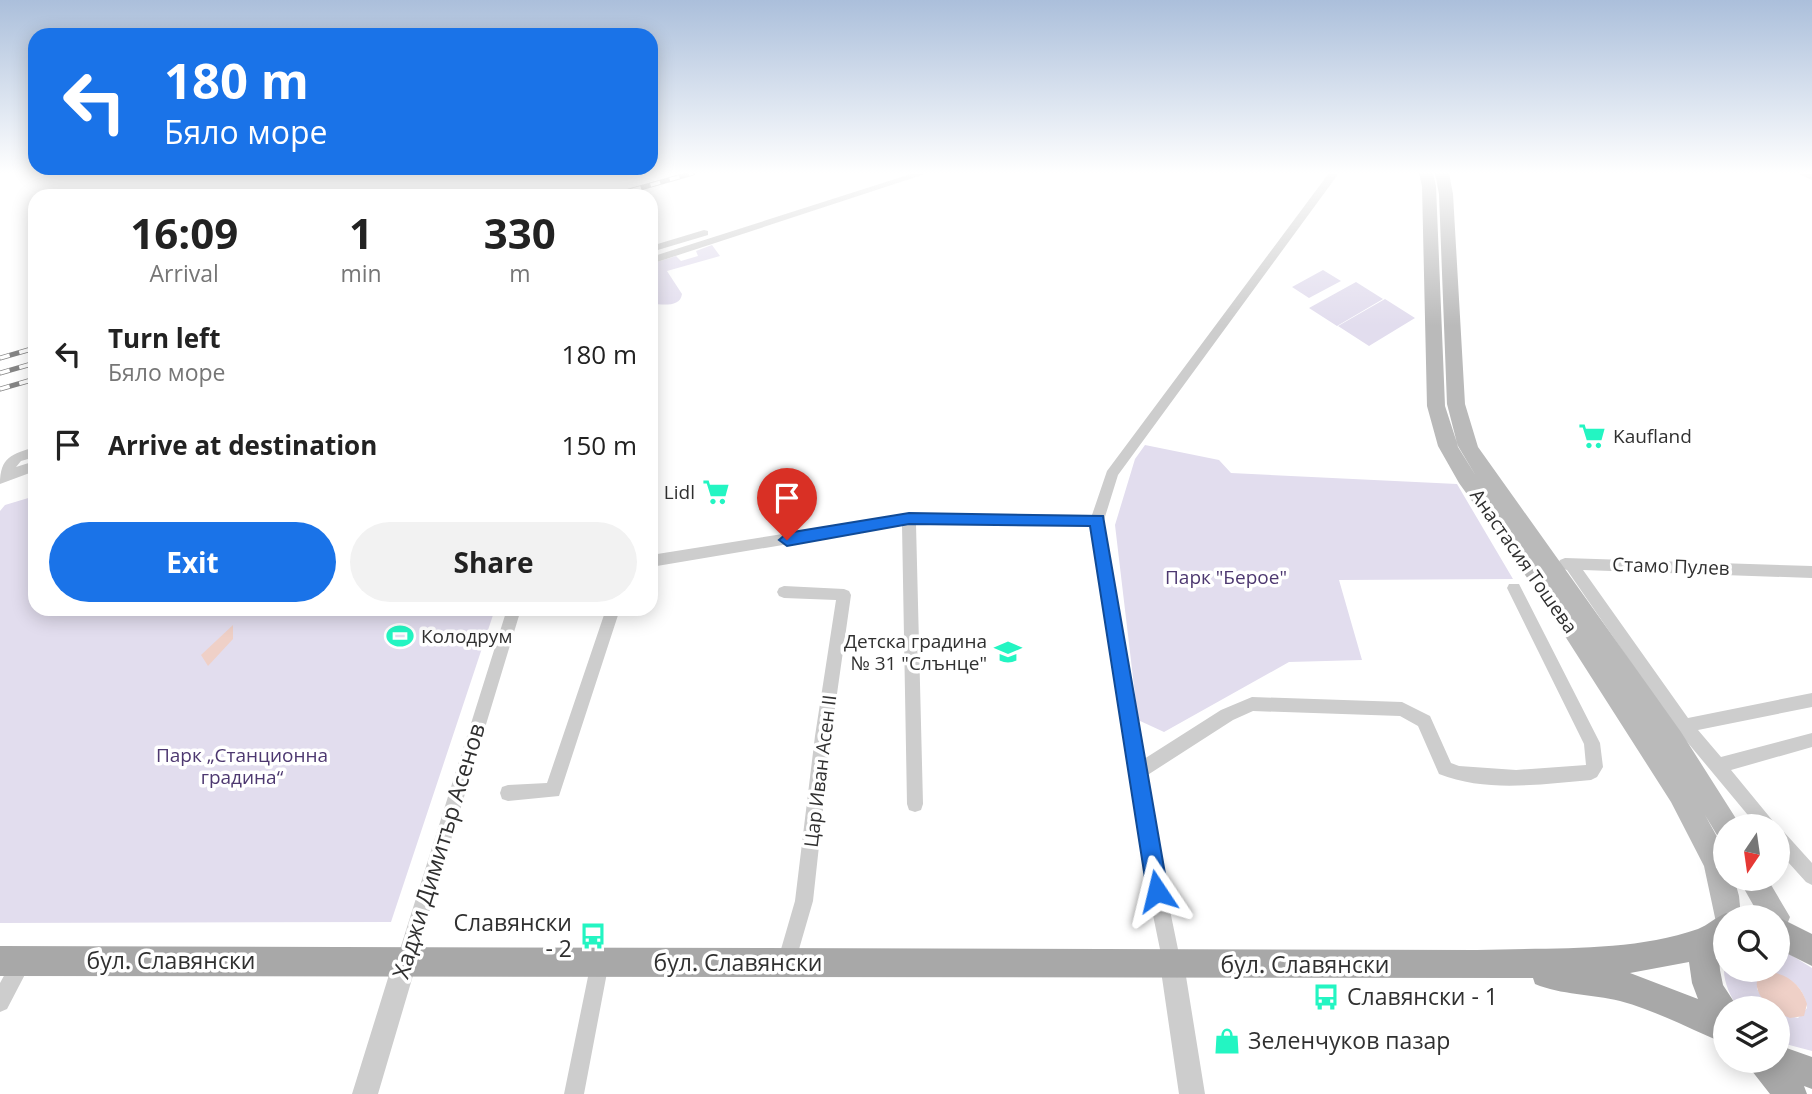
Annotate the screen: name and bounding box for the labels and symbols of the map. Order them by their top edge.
supermarket icon: Kaufland [1577,421,1607,451]
place label: Kaufland [1613,423,1692,449]
pin [757,468,817,540]
supermarket icon: Lidl [701,477,731,507]
place label: Lidl [664,479,695,505]
street label: Анастасия Тошева [1464,484,1584,638]
street label: Стамо Пулев [1612,551,1730,581]
park label: Парк "Берое" [1165,564,1287,590]
sports icon: Колодрум [385,621,415,651]
place label: Колодрум [421,623,512,649]
place label: Детска градина № 31 "Слънце" [844,628,987,676]
school or university icon: Детска градина № 31 "Слънце" [993,637,1023,667]
street label: Цар Иван Асен II [798,693,842,849]
street label: Хаджи Димитър Асенов [384,719,492,982]
park label: Парк „Станционна градина“ [156,742,328,790]
north arrow [1713,814,1790,891]
position arrow [1120,854,1194,928]
place label: Славянски - 2 [454,906,572,964]
bus stop icon: Славянски - 2 [578,921,608,951]
street label: бул. Славянски [87,944,255,976]
street label: бул. Славянски [654,946,822,978]
street label: бул. Славянски [1221,948,1389,980]
place label: Славянски - 1 [1347,980,1498,1012]
bus stop icon: Славянски - 1 [1311,982,1341,1012]
place label: Зеленчуков пазар [1248,1024,1450,1056]
shop icon: Зеленчуков пазар [1212,1026,1242,1056]

